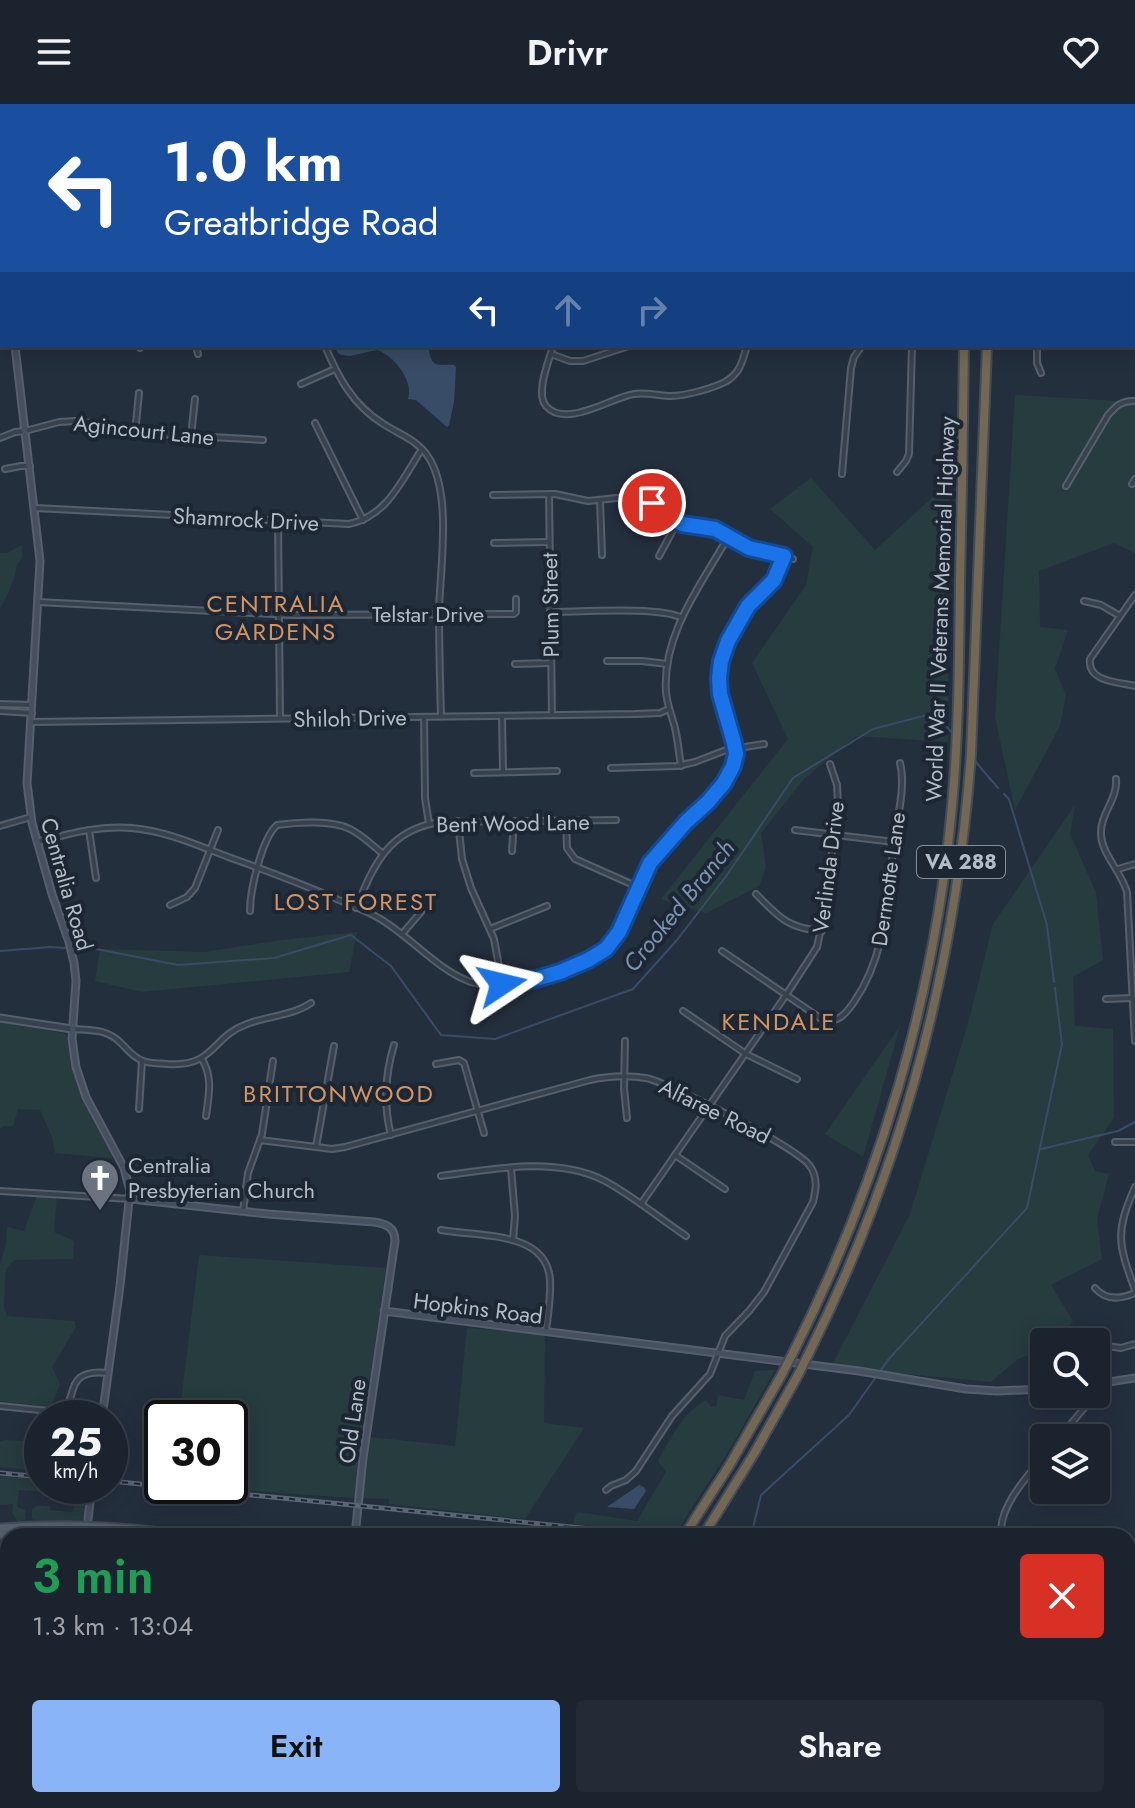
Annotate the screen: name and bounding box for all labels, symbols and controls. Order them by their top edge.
text: Drivr [527,26,608,78]
icon: menu [32,30,76,74]
icon: heart [1059,30,1103,74]
text: 1.0 km [164,121,343,202]
icon: left [32,136,136,240]
text: Greatbridge Road [164,196,438,248]
icon: left [462,288,506,332]
icon: ahead [546,288,590,332]
icon: right [630,288,674,332]
street label: Agincourt Lane [72,407,216,453]
street label: World War II Veterans Memorial Highway [917,415,963,802]
pin [618,469,686,537]
icon: arrive [630,481,674,525]
street label: Shamrock Drive [172,499,320,539]
street label: Plum Street [533,552,567,658]
district label: CENTRALIA GARDENS [206,586,346,649]
street label: Telstar Drive [372,598,484,630]
street label: Shiloh Drive [293,701,407,735]
street label: Verlinda Drive [804,799,852,935]
street label: Bent Wood Lane [436,806,590,840]
street label: Dermotte Lane [863,810,913,948]
street label: Centralia Road [33,814,101,954]
water label: Crooked Branch [614,832,743,979]
road number: VA 288 [917,846,1005,878]
district label: LOST FOREST [274,884,438,919]
position arrow [460,942,544,1026]
district label: KENDALE [722,1004,836,1039]
street label: Alfaree Road [654,1070,776,1152]
district label: BRITTONWOOD [243,1076,435,1111]
place label: Centralia Presbyterian Church [128,1149,315,1206]
church icon: Centralia Presbyterian Church [79,1157,121,1212]
street label: Hopkins Road [411,1284,545,1332]
map controls [1030,1328,1110,1504]
button: search [1030,1328,1110,1408]
street label: Old Lane [330,1377,374,1465]
speed limit sign: 30 [144,1400,248,1504]
text: 25 [50,1413,102,1471]
button: layers [1030,1424,1110,1504]
text: km/h [53,1457,99,1486]
text: 3 min [32,1542,154,1611]
button: close [1020,1554,1104,1638]
text: 1.3 km · 13:04 [32,1607,193,1645]
button: Exit [32,1700,560,1792]
button: Share [576,1700,1104,1792]

